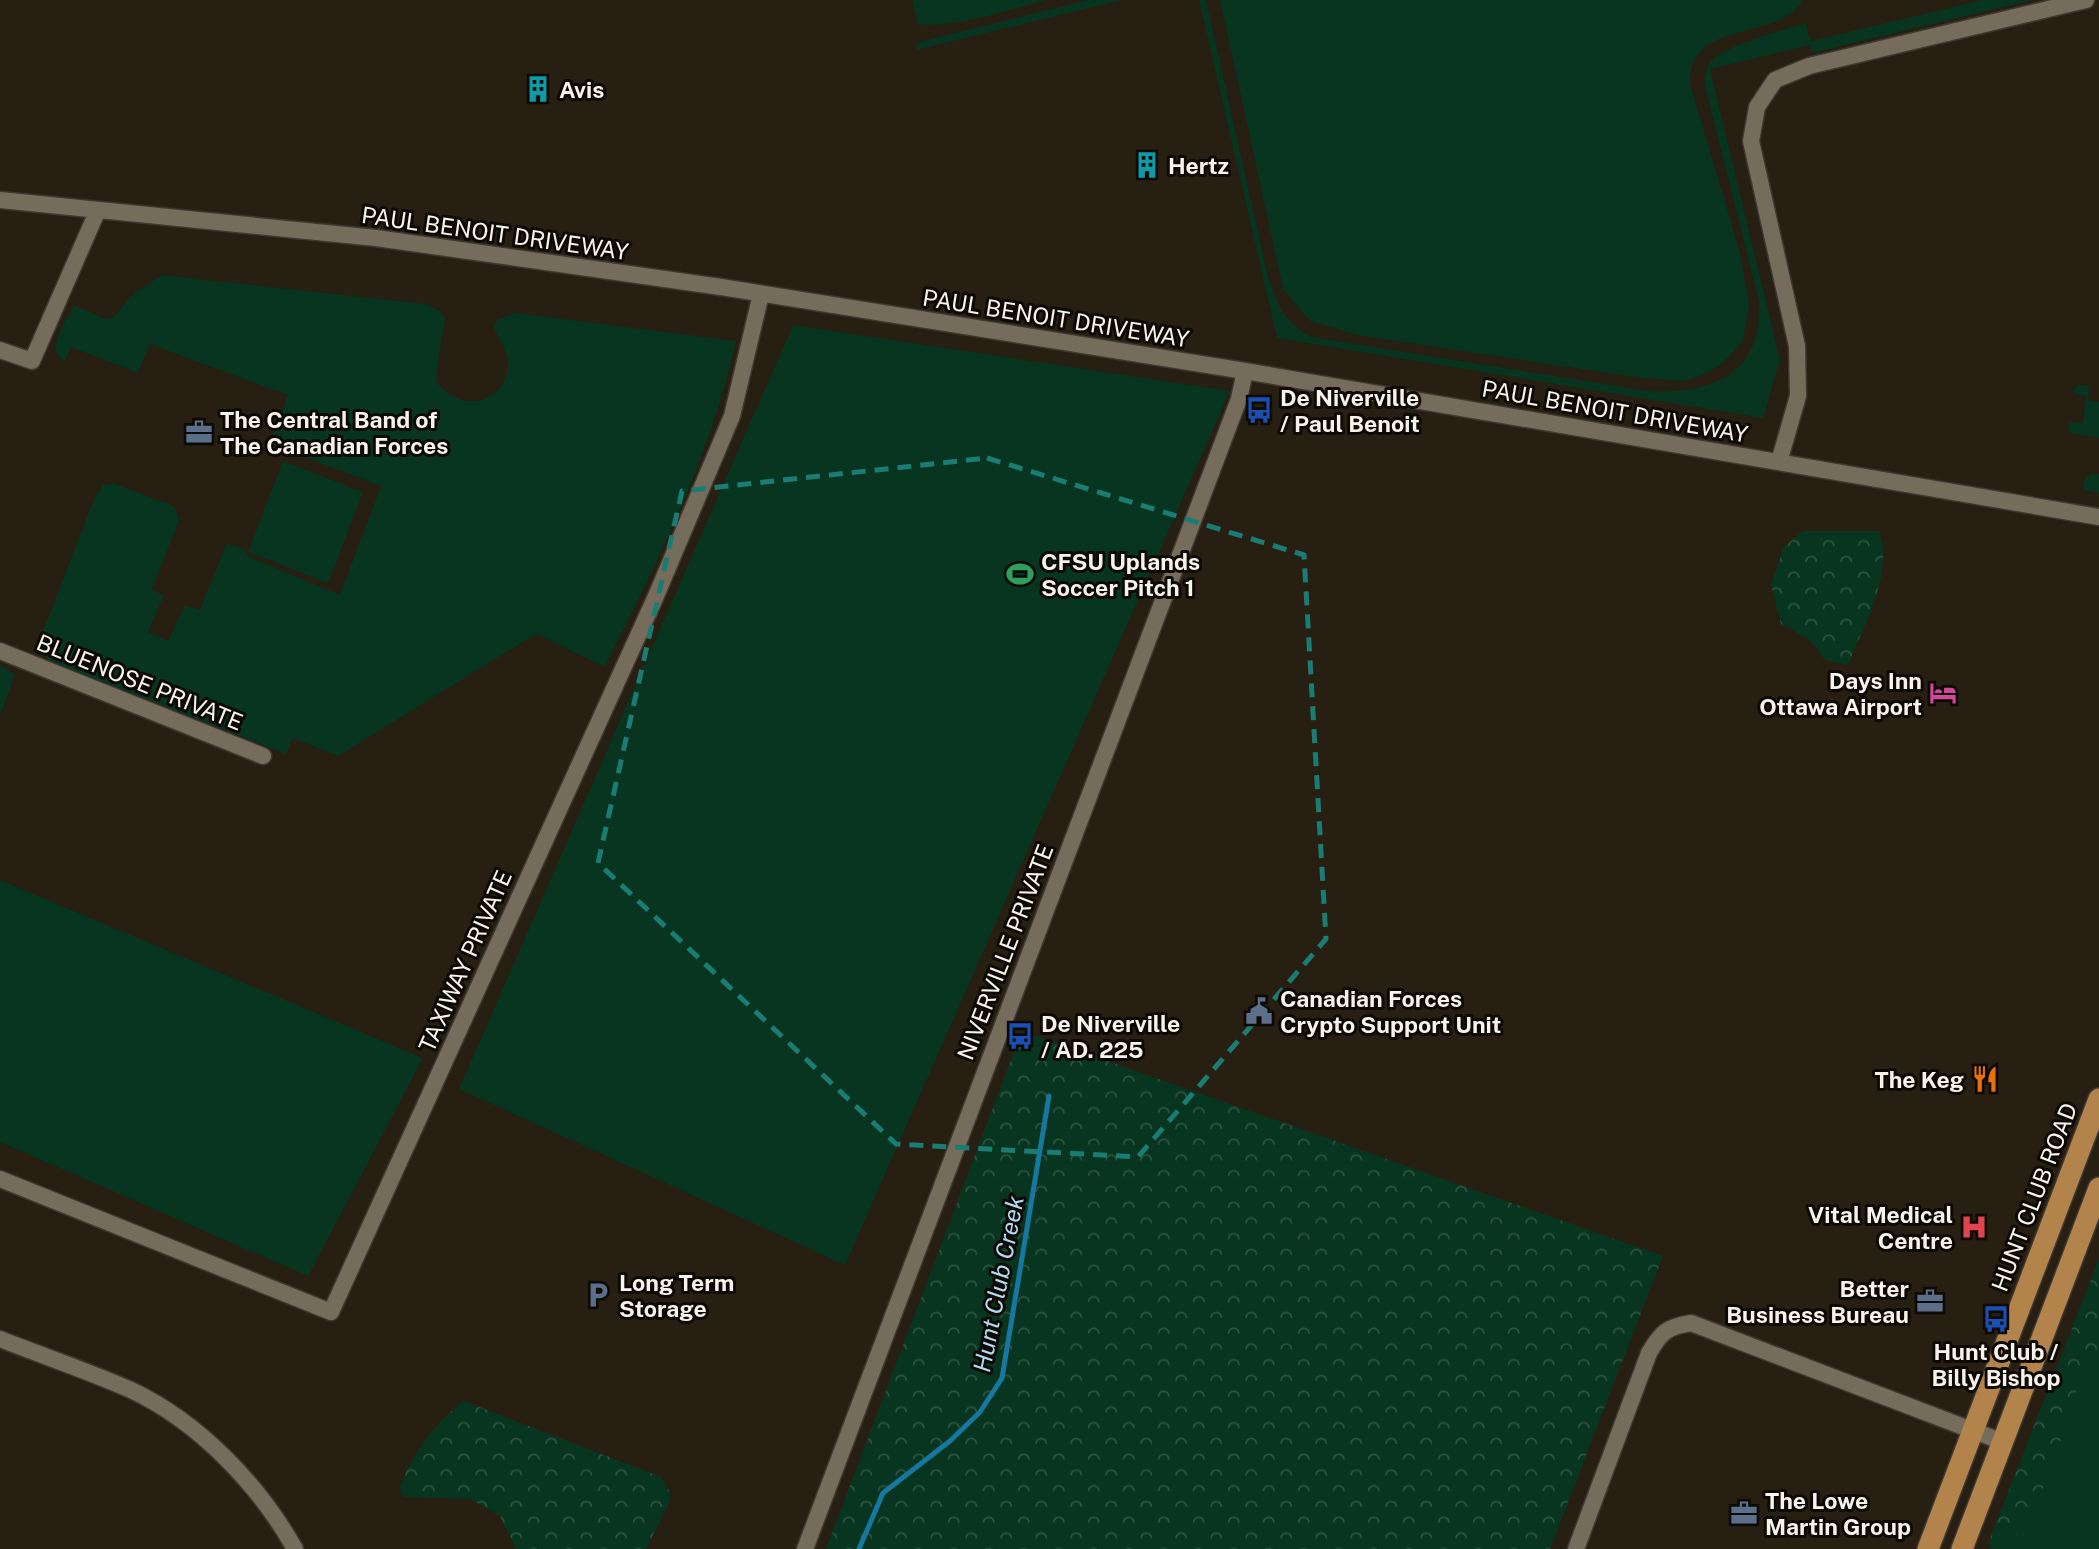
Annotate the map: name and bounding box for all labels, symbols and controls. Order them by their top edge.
building icon: Avis [523,74,553,104]
place label: Avis [559,76,604,103]
building icon: Hertz [1132,150,1162,180]
place label: Hertz [1168,152,1229,179]
street label: PAUL BENOIT DRIVEWAY [360,201,630,265]
street label: PAUL BENOIT DRIVEWAY [921,284,1191,352]
street label: PAUL BENOIT DRIVEWAY [1480,374,1750,448]
place label: De Niverville / Paul Benoit [1280,384,1420,437]
bus stop icon: De Niverville / Paul Benoit [1244,395,1274,425]
place label: The Central Band of The Canadian Forces [220,406,448,459]
office icon: The Central Band of The Canadian Forces [184,417,214,447]
place label: CFSU Uplands Soccer Pitch 1 [1041,548,1200,601]
sports icon: CFSU Uplands Soccer Pitch 1 [1005,559,1035,589]
street label: BLUENOSE PRIVATE [33,628,247,736]
place label: Days Inn Ottawa Airport [1759,667,1922,720]
hotel icon: Days Inn Ottawa Airport [1928,678,1958,708]
street label: NIVERVILLE PRIVATE [951,840,1059,1064]
street label: TAXIWAY PRIVATE [413,866,517,1056]
place label: Canadian Forces Crypto Support Unit [1280,985,1501,1038]
public building icon: Canadian Forces Crypto Support Unit [1244,996,1274,1026]
place label: De Niverville / AD. 225 [1041,1010,1180,1063]
bus stop icon: De Niverville / AD. 225 [1005,1021,1035,1051]
restaurant icon: The Keg [1970,1064,2000,1094]
place label: The Keg [1875,1066,1964,1093]
street label: HUNT CLUB ROAD [1986,1099,2082,1295]
water label: Hunt Club Creek [967,1193,1029,1375]
place label: Vital Medical Centre [1808,1201,1953,1254]
hospital icon: Vital Medical Centre [1959,1212,1989,1242]
place label: Long Term Storage [619,1269,734,1322]
place label: Better Business Bureau [1726,1275,1909,1328]
parking icon: Long Term Storage [583,1280,613,1310]
office icon: Better Business Bureau [1915,1286,1945,1316]
bus stop icon: Hunt Club / Billy Bishop [1981,1304,2011,1334]
place label: Hunt Club / Billy Bishop [1932,1338,2061,1391]
place label: The Lowe Martin Group [1765,1487,1911,1540]
office icon: The Lowe Martin Group [1729,1498,1759,1528]

